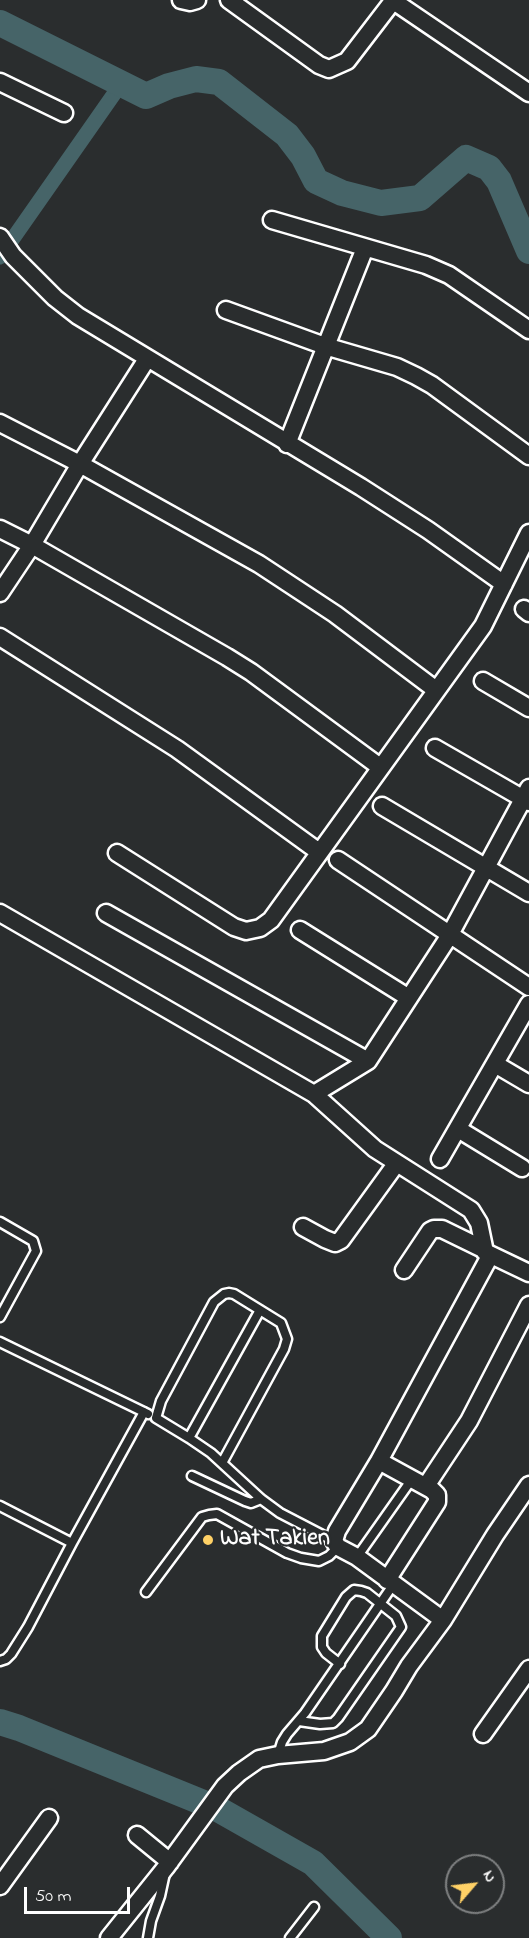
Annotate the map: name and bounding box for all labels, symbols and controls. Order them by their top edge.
place label: Wat Takien [220,1526,330,1554]
marker: Wat Takien [201,1533,215,1547]
north arrow [445,1854,505,1914]
text: N [476,1866,502,1887]
scale bar [27,1875,134,1913]
text: 50 m [35,1884,72,1910]

